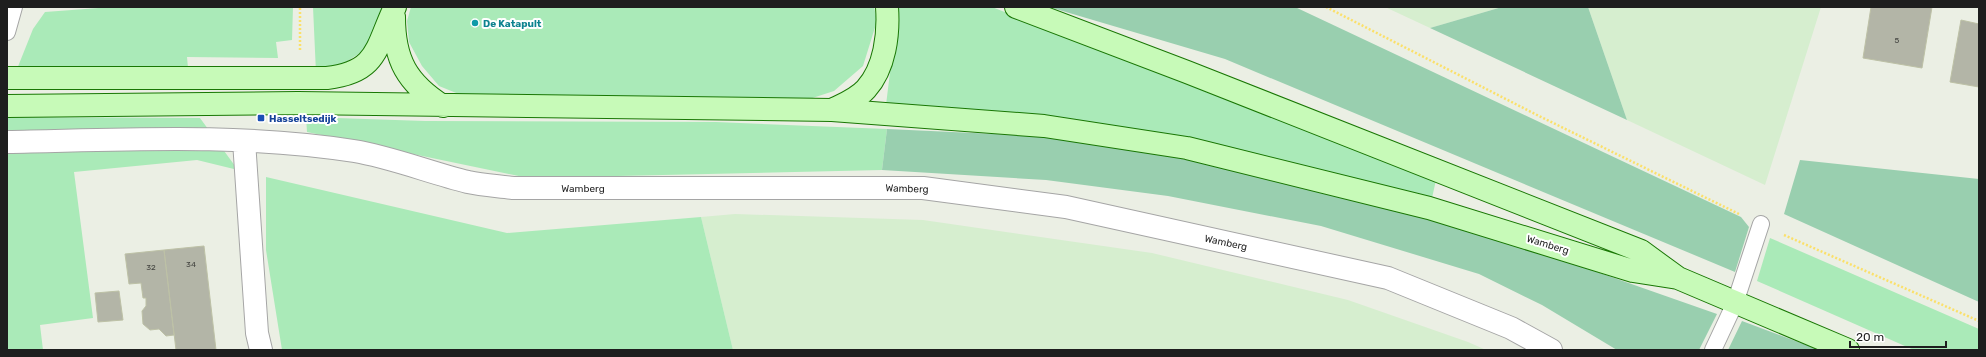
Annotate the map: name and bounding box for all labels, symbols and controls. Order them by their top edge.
marker: De Katapult [470,18,480,28]
place label: De Katapult [483,18,542,30]
house number: 5 [1895,36,1900,45]
marker: Hasseltsedijk [256,113,266,123]
place label: Hasseltsedijk [269,113,337,125]
street label: Wamberg [885,182,929,196]
street label: Wamberg [561,183,605,195]
street label: Wamberg [1203,233,1248,253]
street label: Wamberg [1525,233,1570,257]
house number: 34 [186,260,196,269]
house number: 32 [146,263,156,272]
scale bar [1850,323,1946,349]
text: 20 m [1856,330,1884,344]

